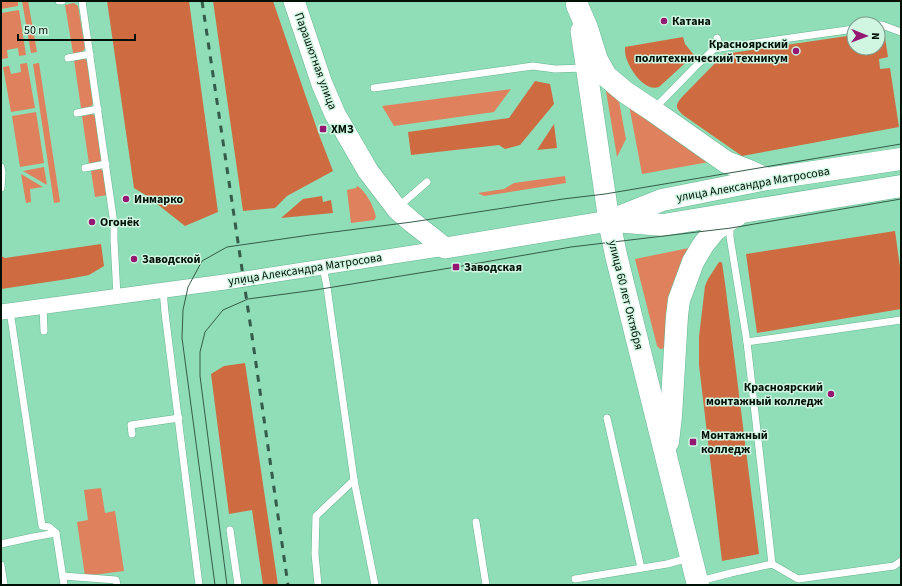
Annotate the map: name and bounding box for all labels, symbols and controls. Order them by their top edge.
street label: Парашютная улица [290,10,341,112]
place label: Катана [672,13,711,30]
scale bar [18,16,135,42]
marker: Катана [659,16,669,26]
north arrow [846,16,886,56]
text: 50 m [24,22,48,39]
text: N [868,32,883,40]
place label: Красноярский политехнический техникум [635,36,788,67]
marker: Красноярский политехнический техникум [791,46,801,56]
place label: ХМЗ [331,121,354,138]
marker: ХМЗ [318,124,328,134]
street label: улица Александра Матросова [675,163,831,206]
place label: Инмарко [134,191,183,208]
marker: Инмарко [121,194,131,204]
place label: Огонёк [100,214,140,231]
marker: Огонёк [87,217,97,227]
street label: улица 60 лет Октября [604,238,647,352]
street label: улица Александра Матросова [227,249,383,290]
place label: Заводской [142,251,201,268]
marker: Заводской [129,254,139,264]
place label: Заводская [464,259,522,276]
marker: Заводская [451,262,461,272]
place label: Красноярский монтажный колледж [706,379,824,410]
marker: Красноярский монтажный колледж [826,389,836,399]
place label: Монтажный колледж [701,427,768,458]
marker: Монтажный колледж [688,437,698,447]

